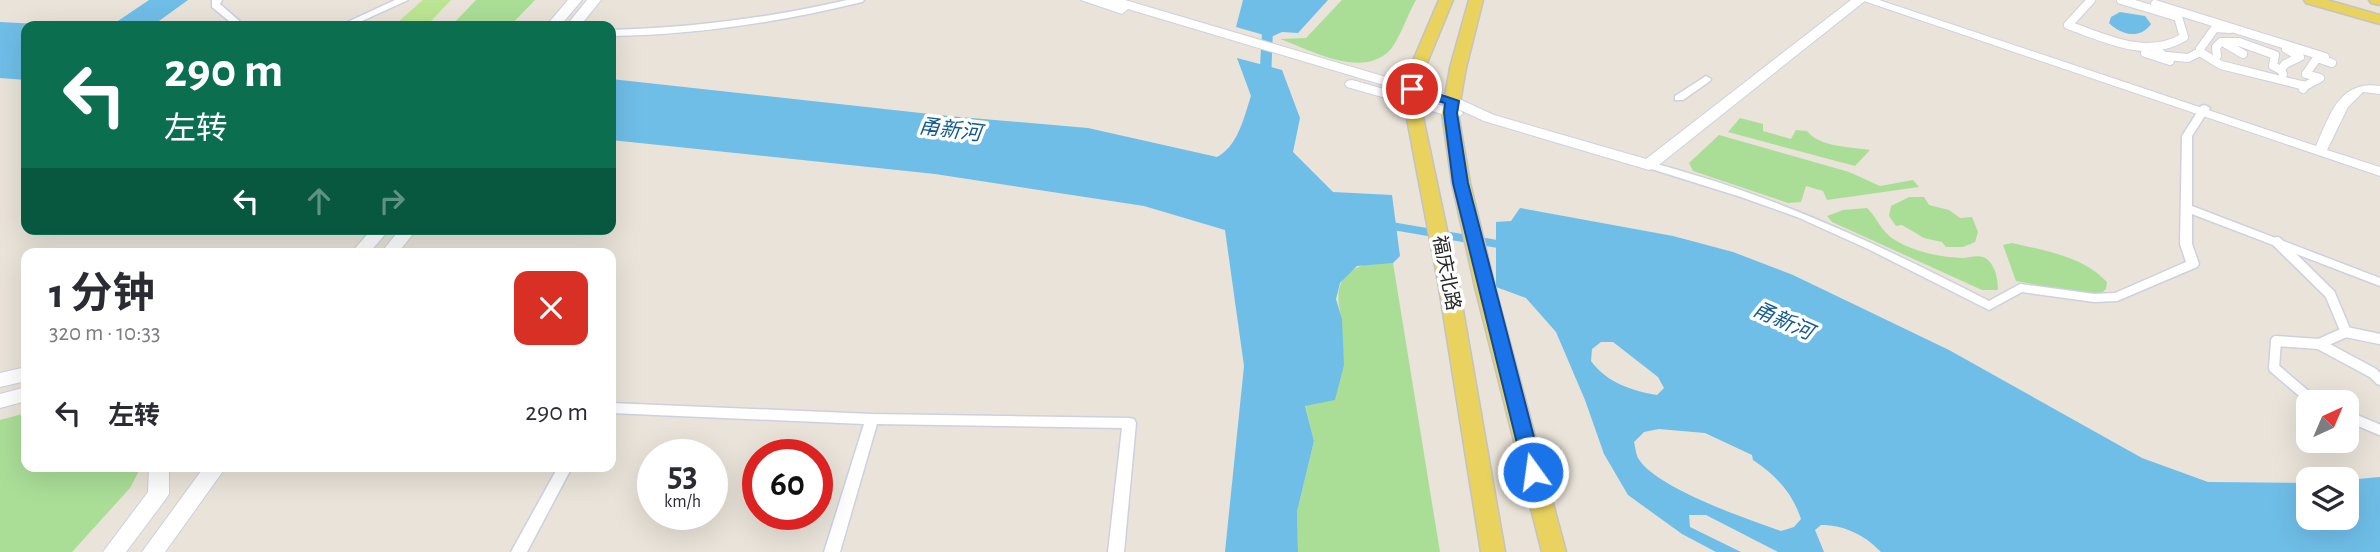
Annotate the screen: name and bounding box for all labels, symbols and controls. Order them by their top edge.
text: 290 m [164,47,283,96]
icon: left [49,49,140,140]
pin [1382,59,1442,119]
icon: arrive [1393,70,1431,108]
text: 左转 [164,113,228,145]
water label: 甬新河 [917,115,987,145]
icon: left [227,182,265,220]
icon: ahead [300,182,338,220]
icon: right [373,182,411,220]
street label: 福庆北路 [1429,234,1464,312]
button: close [514,271,588,345]
text: 1 分钟 [49,273,154,315]
water label: 甬新河 [1750,298,1820,345]
text: 320 m · 10:33 [49,322,160,345]
north arrow [2296,390,2359,453]
map controls [2296,390,2359,530]
icon: left [49,394,87,432]
text: 290 m [525,399,588,425]
text: 左转 [108,403,160,429]
position arrow [1496,435,1570,509]
speed limit sign: 60 [742,439,833,530]
text: 53 [667,458,698,493]
button: layers [2296,467,2359,530]
text: km/h [664,493,701,511]

